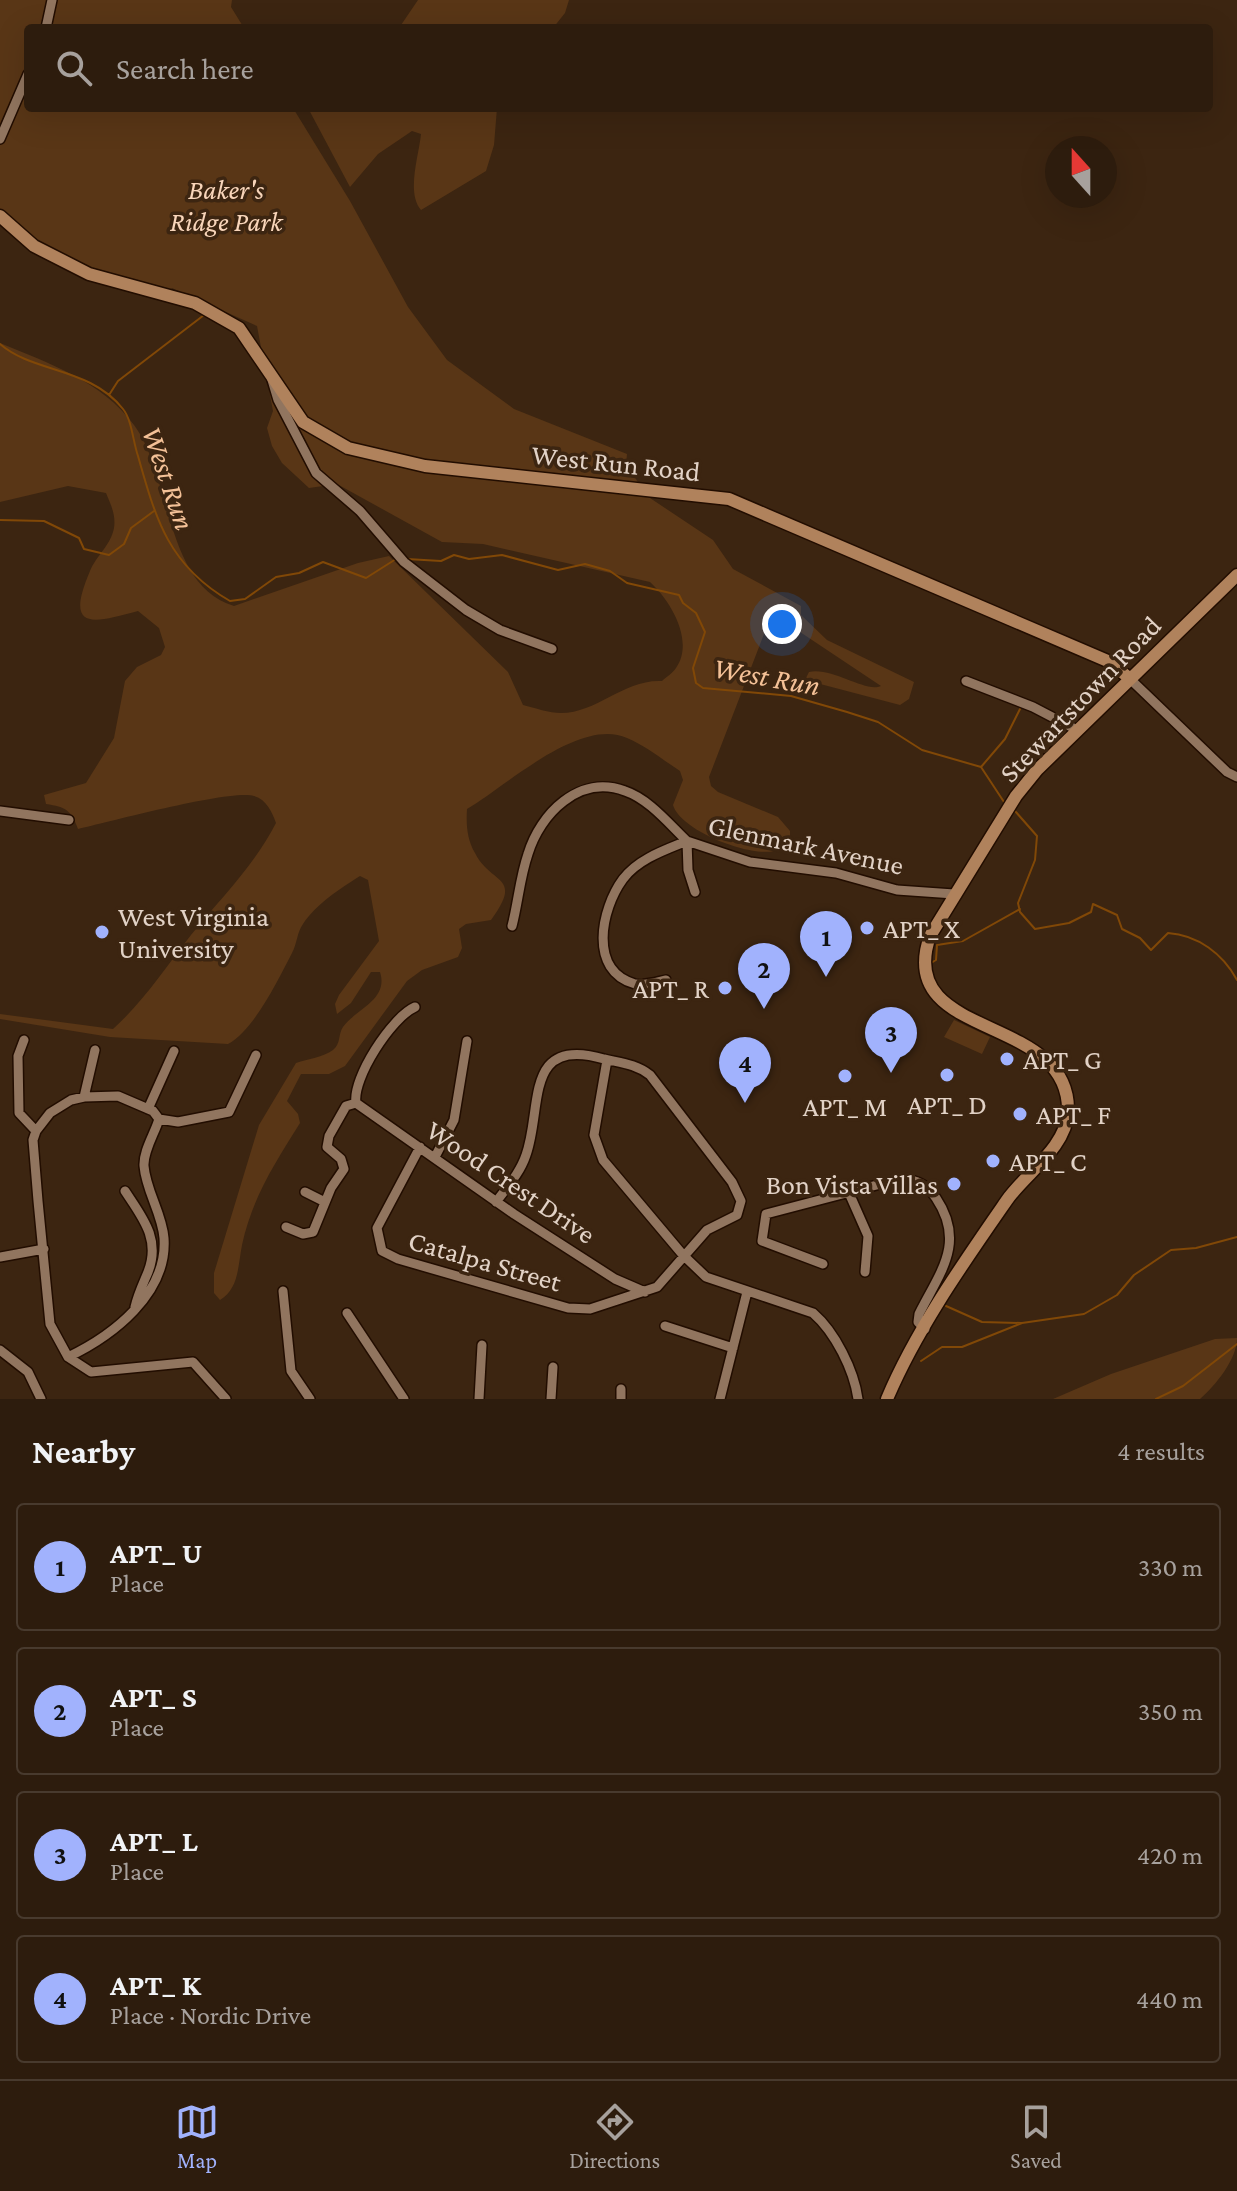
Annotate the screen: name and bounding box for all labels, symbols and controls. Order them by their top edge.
search box [24,24,1213,112]
icon: search [52,46,96,90]
text: Search here [116,52,254,85]
north arrow [1045,136,1117,208]
park label: Baker's Ridge Park [170,174,284,237]
water label: West Run [136,422,202,534]
street label: West Run Road [530,439,702,487]
your location [762,604,802,644]
street label: Stewartstown Road [993,610,1167,788]
water label: West Run [711,650,823,702]
street label: Glenmark Avenue [706,809,906,881]
place label: West Virginia University [118,901,269,964]
pin: 1 [800,911,852,977]
place label: APT_ X [883,913,960,944]
marker: APT_ X [858,919,876,937]
marker: West Virginia University [93,923,111,941]
pin: 2 [738,943,790,1009]
place label: APT_ R [632,973,709,1004]
marker: APT_ R [716,979,734,997]
pin: 3 [865,1007,917,1073]
pin: 4 [719,1037,771,1103]
place label: APT_ G [1023,1044,1102,1075]
marker: APT_ G [998,1050,1016,1068]
marker: APT_ D [938,1066,956,1084]
marker: APT_ M [836,1067,854,1085]
place label: APT_ D [907,1089,987,1120]
place label: APT_ M [803,1091,887,1122]
place label: APT_ F [1036,1099,1111,1130]
marker: APT_ F [1011,1105,1029,1123]
street label: Wood Crest Drive [421,1114,601,1250]
place label: APT_ C [1009,1146,1087,1177]
marker: APT_ C [984,1152,1002,1170]
place label: Bon Vista Villas [766,1169,938,1200]
marker: Bon Vista Villas [945,1175,963,1193]
street label: Catalpa Street [405,1224,566,1298]
text: Nearby [32,1433,135,1470]
text: 4 results [1117,1437,1205,1466]
text: APT_ U [110,1536,202,1569]
text: 1 [55,1553,65,1582]
text: 330 m [1138,1553,1203,1582]
text: Place [110,1569,164,1598]
text: APT_ S [110,1680,197,1713]
text: 2 [53,1697,67,1726]
text: 350 m [1138,1697,1203,1726]
text: Place [110,1713,164,1742]
text: APT_ L [110,1824,198,1857]
text: 3 [54,1841,66,1870]
text: 420 m [1137,1841,1203,1870]
text: Place [110,1857,164,1886]
text: APT_ K [110,1968,201,2001]
text: 4 [53,1985,67,2014]
text: 440 m [1136,1985,1203,2014]
text: Place · Nordic Drive [110,2001,311,2030]
tab: Map [175,2100,219,2173]
tab: Directions [569,2100,660,2173]
tab: Saved [1010,2100,1062,2173]

